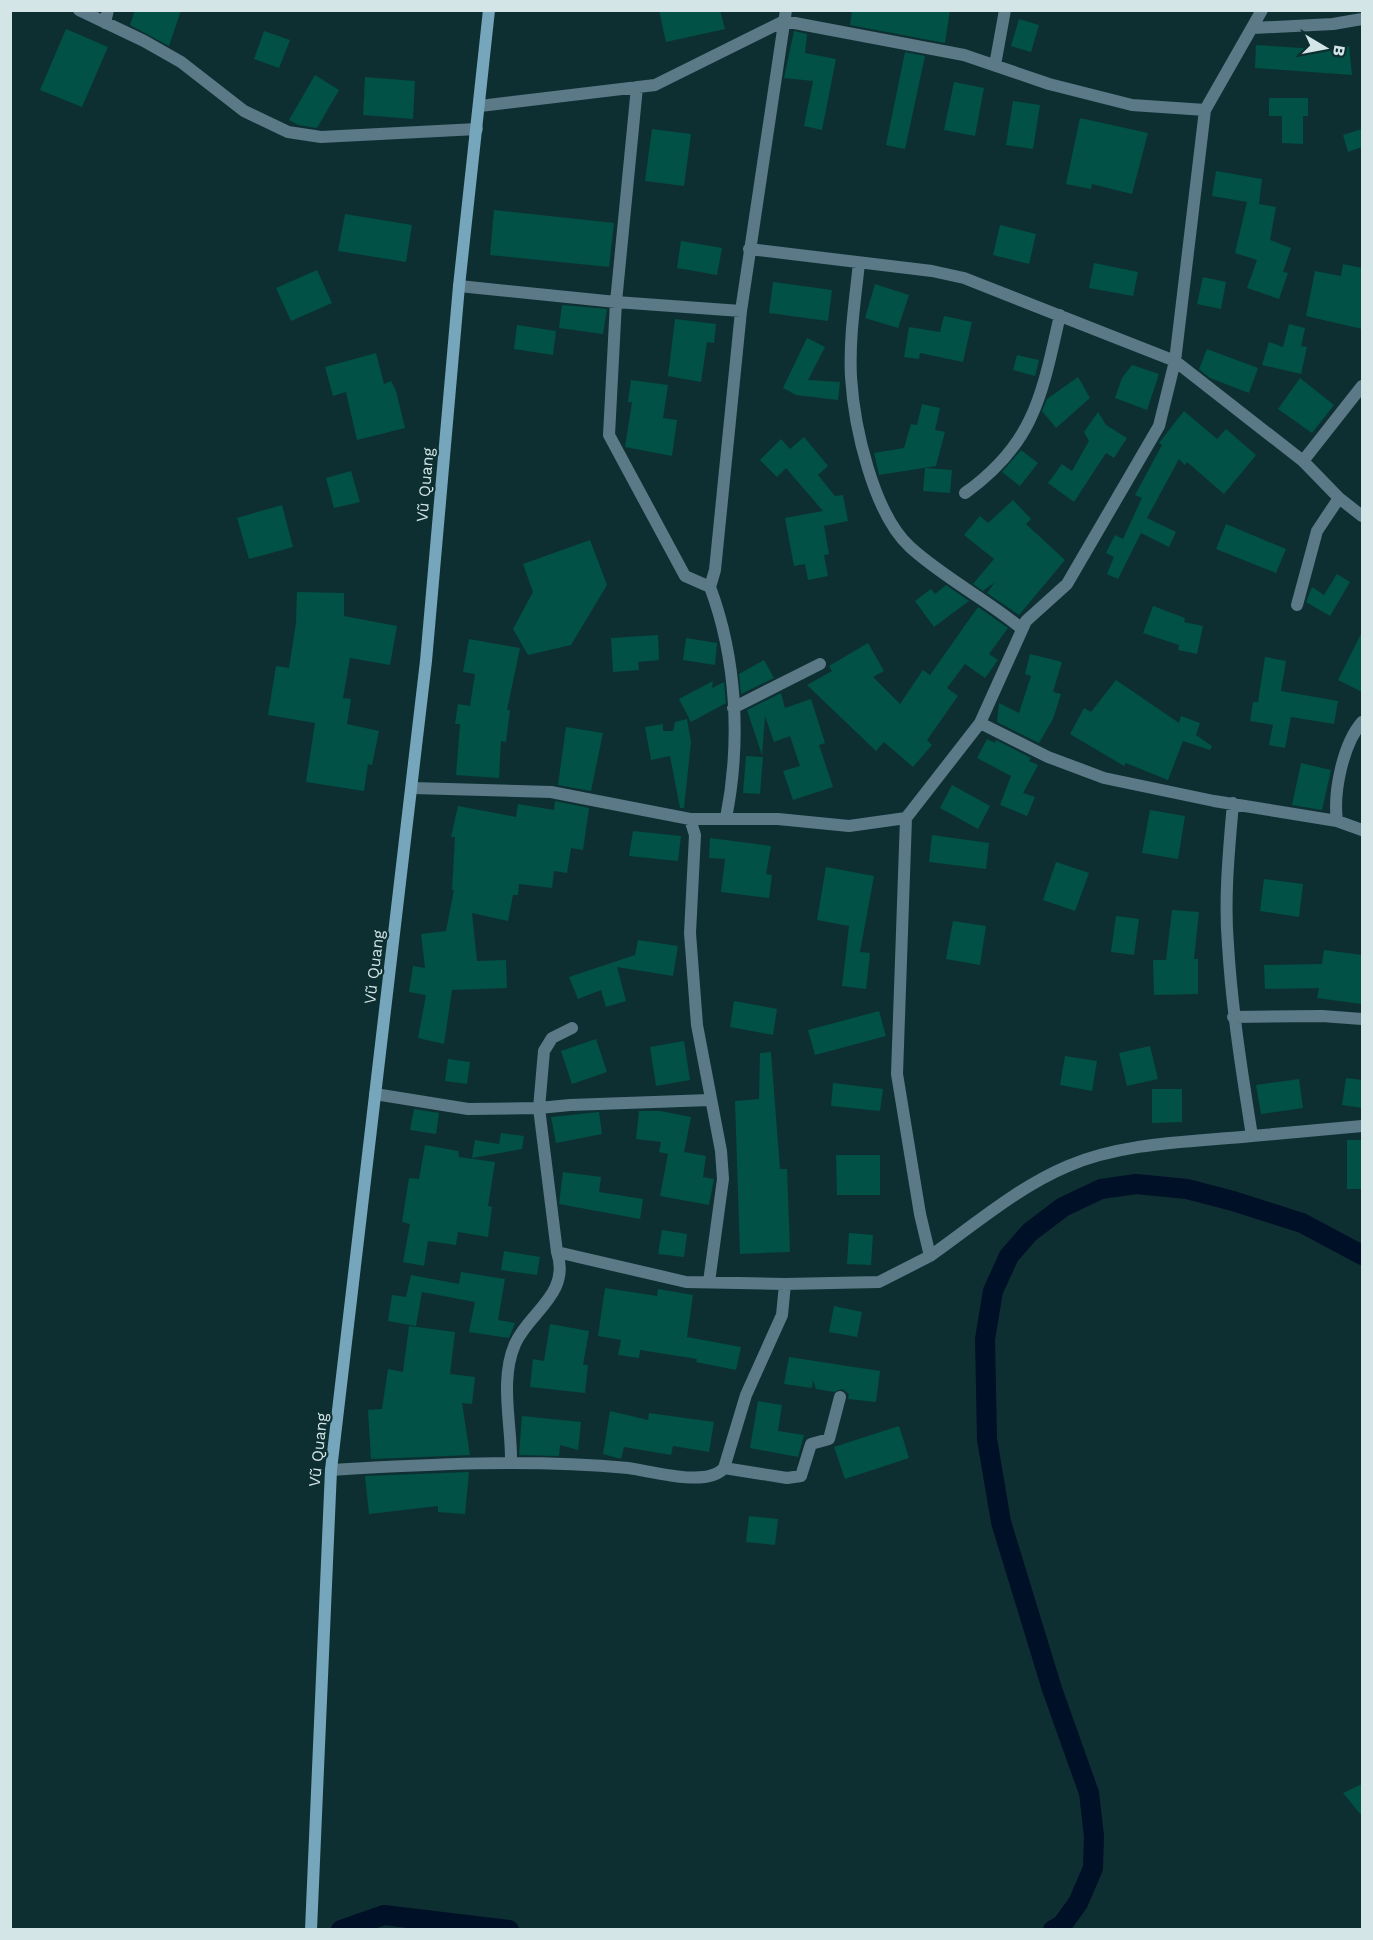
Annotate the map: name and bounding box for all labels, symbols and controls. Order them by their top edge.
north arrow [1295,18,1355,78]
text: B [1329,43,1350,58]
street label: Vũ Quang [412,447,438,523]
street label: Vũ Quang [360,928,388,1005]
street label: Vũ Quang [305,1411,331,1488]

